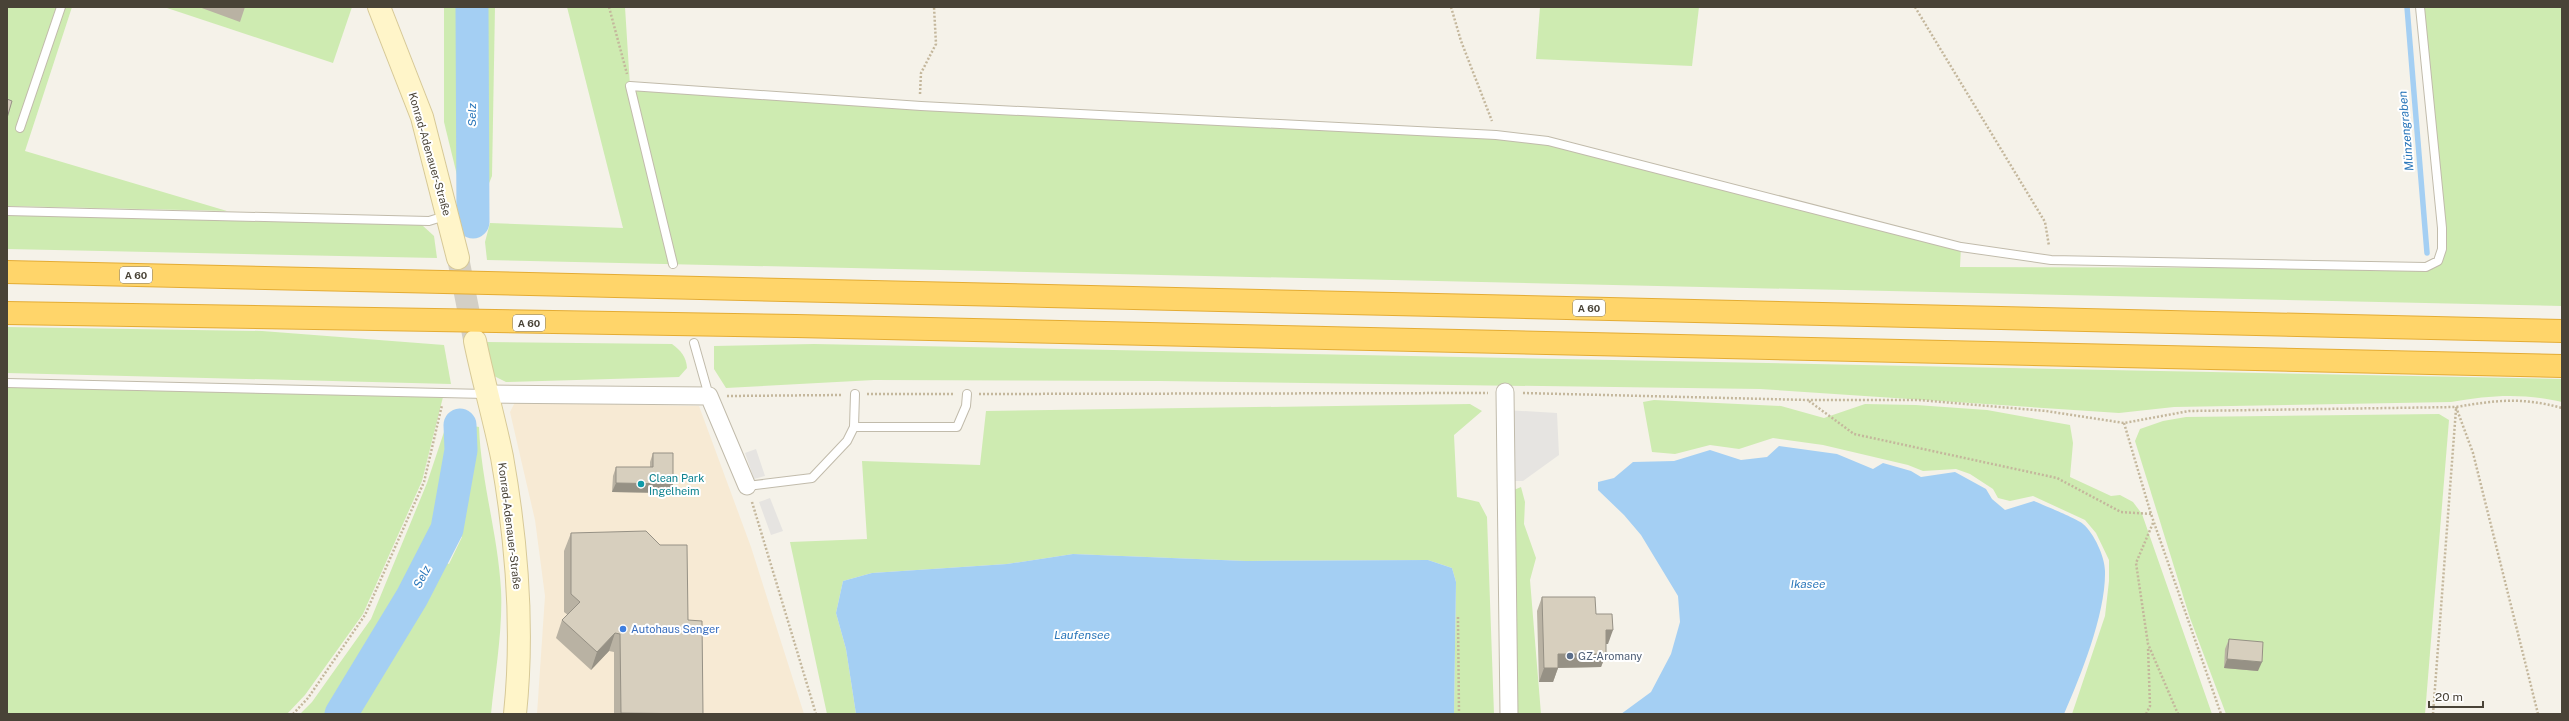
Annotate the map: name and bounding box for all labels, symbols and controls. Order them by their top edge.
water label: Münzengraben [2395,90,2416,172]
street label: Konrad-Adenauer-Straße [407,91,453,217]
water label: Selz [465,103,479,127]
road number: A 60 [120,267,152,283]
road number: A 60 [1573,300,1605,316]
road number: A 60 [513,315,545,331]
street label: Konrad-Adenauer-Straße [496,462,524,590]
place label: Clean Park Ingelheim [649,472,704,497]
marker: Clean Park Ingelheim [636,479,646,489]
water label: Selz [410,563,434,591]
water label: Ikasee [1791,577,1826,591]
place label: Autohaus Senger [631,623,720,635]
marker: Autohaus Senger [618,624,628,634]
water label: Laufensee [1054,628,1111,642]
place label: GZ-Aromany [1578,650,1642,662]
marker: GZ-Aromany [1565,651,1575,661]
scale bar [2429,683,2483,709]
text: 20 m [2435,690,2463,704]

